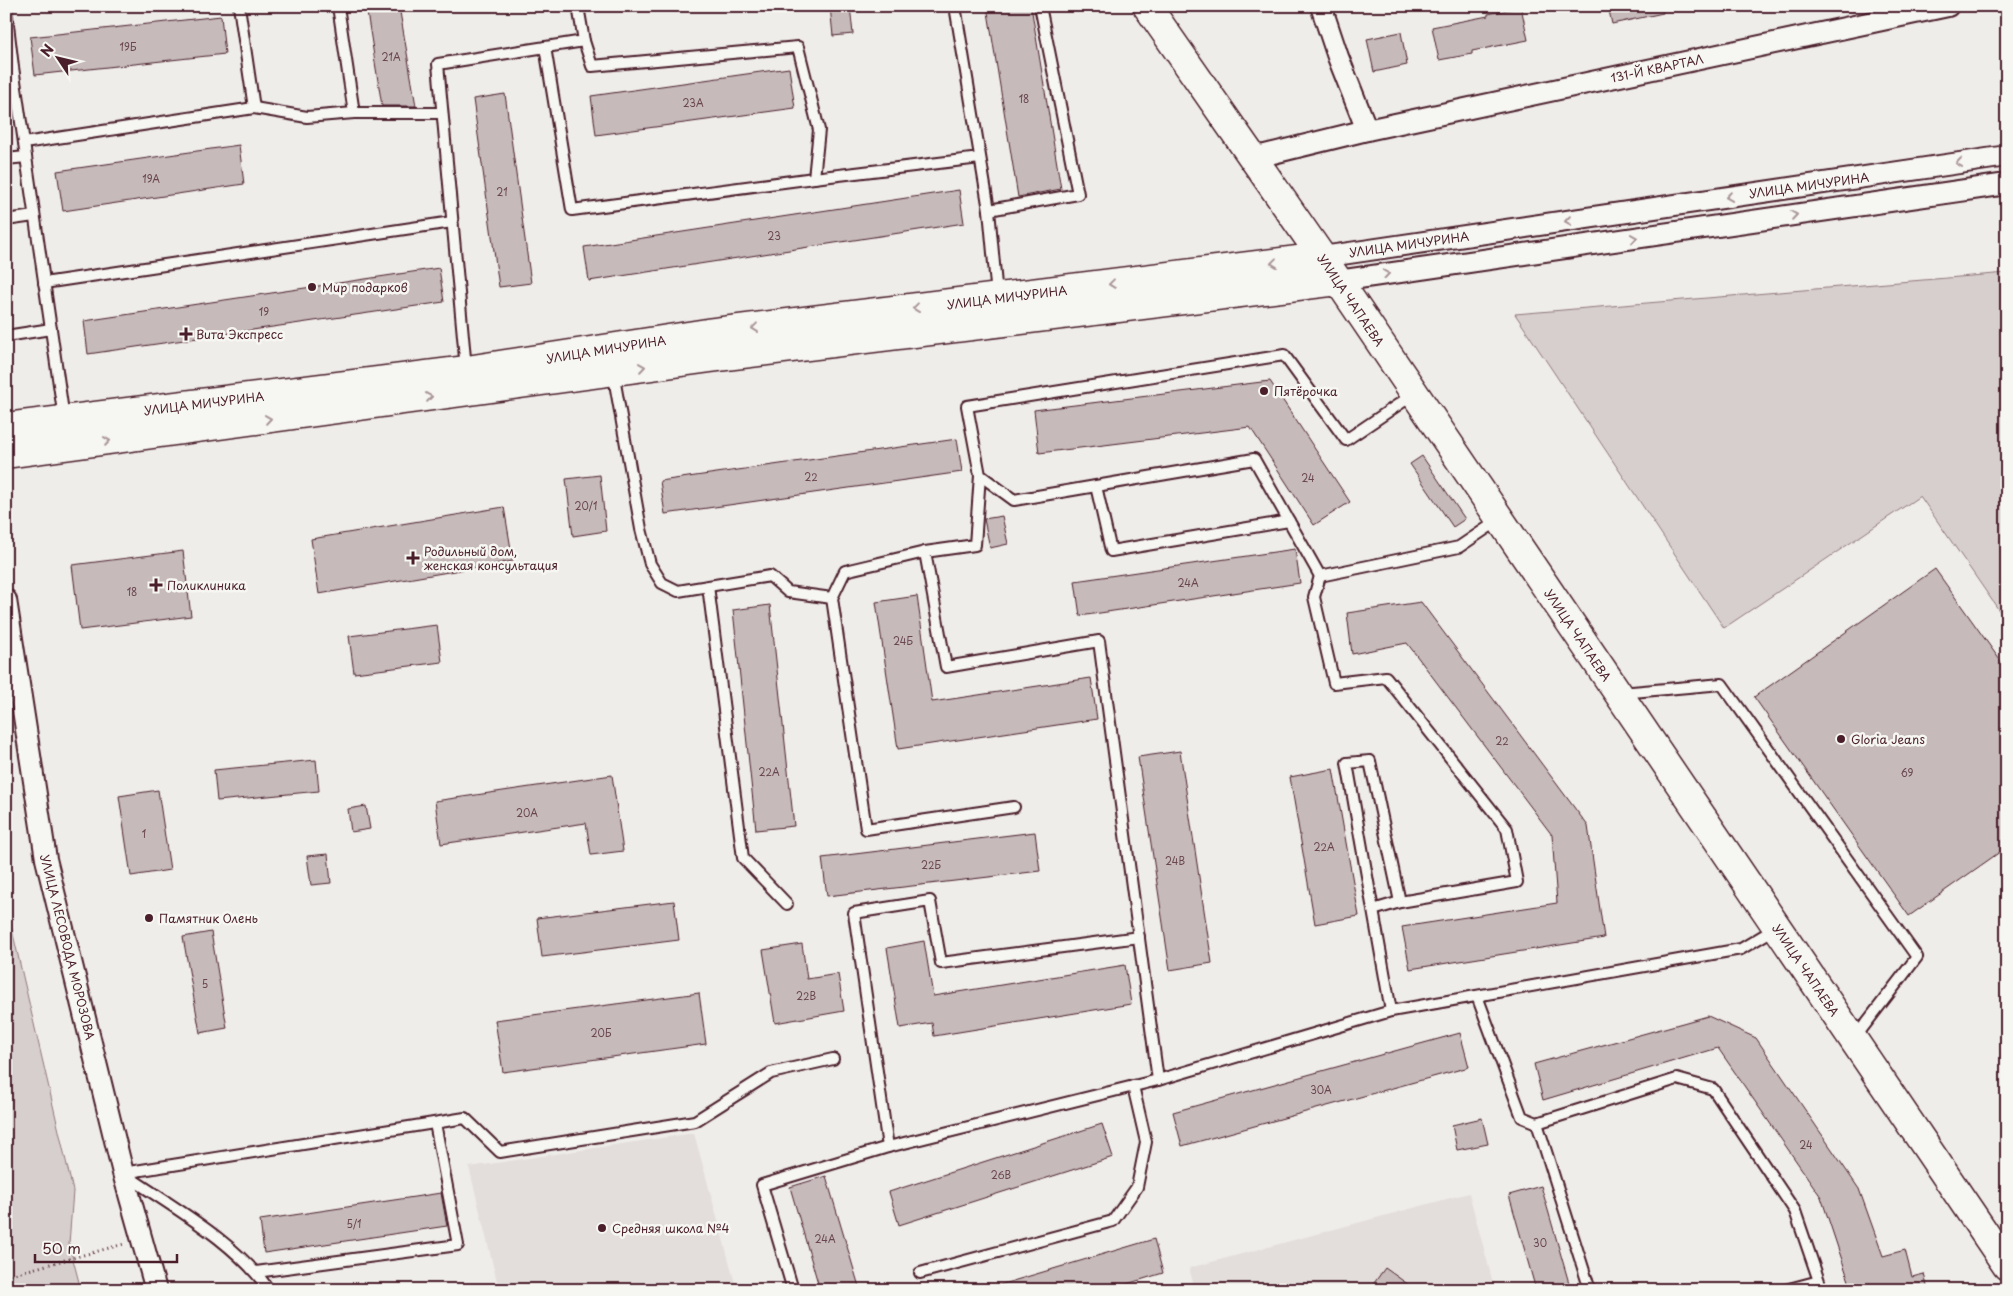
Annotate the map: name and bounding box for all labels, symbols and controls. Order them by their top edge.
north arrow [32,32,82,82]
house number: 19Б [120,39,137,54]
text: N [35,40,59,61]
house number: 21А [381,49,401,64]
street label: 131-Й КВАРТАЛ [1609,49,1705,87]
house number: 18 [1019,91,1029,106]
house number: 23А [682,95,704,110]
one-way arrow [1954,157,1962,168]
street label: УЛИЦА МИЧУРИНА [1748,168,1870,202]
house number: 19А [142,171,160,186]
house number: 21 [496,184,508,199]
one-way arrow [1724,191,1732,202]
one-way arrow [1791,210,1799,221]
one-way arrow [1563,215,1571,226]
street label: УЛИЦА МИЧУРИНА [1348,227,1470,261]
house number: 23 [767,228,781,243]
one-way arrow [1630,233,1638,244]
street label: УЛИЦА ЧАПАЕВА [1313,250,1389,350]
one-way arrow [1269,258,1278,268]
one-way arrow [1382,269,1390,279]
place label: Мир подарков [322,278,408,296]
one-way arrow [1108,278,1116,289]
marker: Мир подарков [306,281,318,293]
street label: УЛИЦА МИЧУРИНА [946,281,1068,313]
one-way arrow [912,302,920,313]
house number: 19 [259,304,269,319]
one-way arrow [751,322,759,333]
place label: Вита Экспресс [196,325,283,343]
marker: Вита Экспресс [180,328,192,340]
street label: УЛИЦА МИЧУРИНА [545,331,667,367]
one-way arrow [638,362,646,373]
place label: Пятёрочка [1274,382,1338,400]
marker: Пятёрочка [1258,385,1270,397]
street label: УЛИЦА МИЧУРИНА [143,387,265,419]
one-way arrow [425,392,433,403]
one-way arrow [264,414,272,425]
one-way arrow [102,437,111,447]
house number: 22 [804,469,818,484]
house number: 24 [1301,470,1315,485]
house number: 20/1 [575,498,597,513]
place label: Родильный дом, женская консультация [423,542,558,574]
marker: Родильный дом, женская консультация [406,551,420,565]
house number: 24А [1177,575,1199,590]
place label: Поликлиника [167,576,246,594]
marker: Поликлиника [149,578,163,592]
house number: 18 [127,584,137,599]
street label: УЛИЦА ЧАПАЕВА [1540,585,1616,685]
house number: 24Б [893,633,913,648]
place label: Gloria Jeans [1851,730,1925,748]
house number: 22 [1495,733,1509,748]
marker: Gloria Jeans [1835,733,1847,745]
house number: 22А [758,764,780,779]
house number: 69 [1901,765,1913,780]
house number: 20А [516,805,538,820]
house number: 1 [142,826,146,841]
house number: 22А [1313,839,1335,854]
street label: УЛИЦА ЛЕСОВОДА МОРОЗОВА [36,852,100,1042]
house number: 24В [1165,853,1185,868]
house number: 22Б [921,857,941,872]
place label: Памятник Олень [159,909,258,927]
marker: Памятник Олень [143,912,155,924]
street label: УЛИЦА ЧАПАЕВА [1768,920,1844,1020]
house number: 5 [202,976,208,991]
house number: 22В [796,988,816,1003]
house number: 20Б [591,1025,612,1040]
house number: 30А [1310,1082,1332,1097]
house number: 24 [1799,1137,1813,1152]
house number: 26В [991,1167,1012,1182]
house number: 5/1 [346,1216,362,1231]
place label: Средняя школа №4 [612,1219,730,1237]
marker: Средняя школа №4 [596,1222,608,1234]
scale bar [35,1231,178,1263]
house number: 24А [814,1231,836,1246]
house number: 30 [1533,1235,1547,1250]
text: 50 m [42,1236,81,1259]

